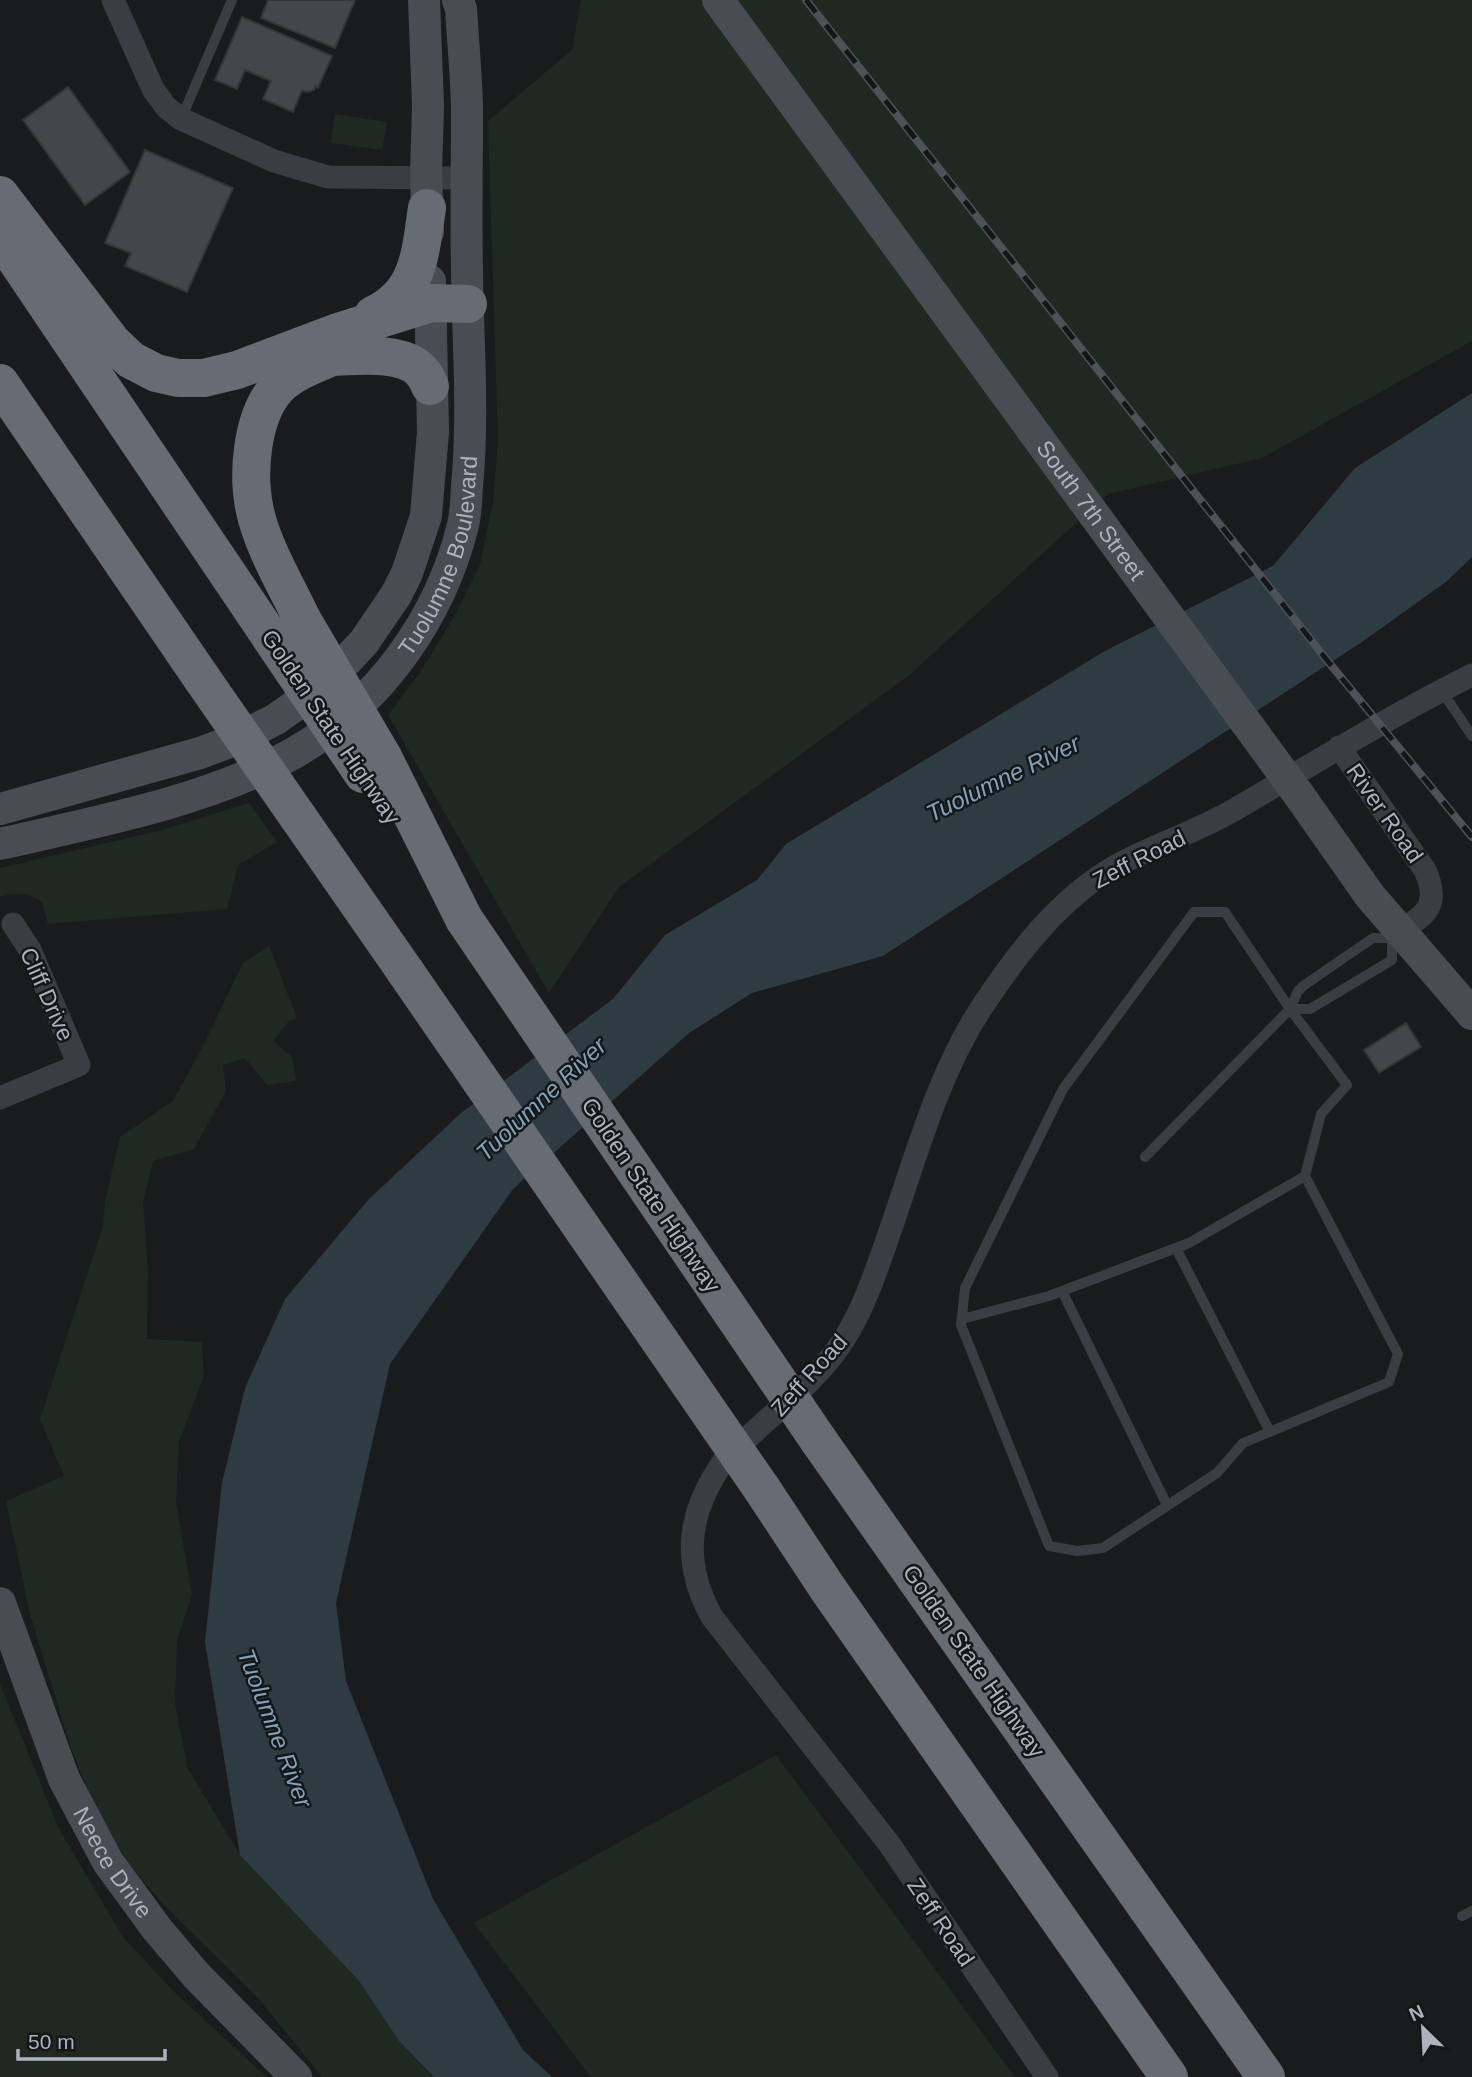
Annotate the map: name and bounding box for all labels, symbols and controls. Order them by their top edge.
street label: South 7th Street [1031,435,1151,586]
street label: Tuolumne Boulevard [393,455,482,661]
street label: Golden State Highway [256,625,406,830]
water label: Tuolumne River [922,729,1085,827]
street label: River Road [1341,758,1429,868]
street label: Zeff Road [1088,825,1190,893]
street label: Cliff Drive [15,943,79,1045]
water label: Tuolumne River [470,1031,612,1166]
street label: Golden State Highway [576,1093,726,1298]
street label: Zeff Road [766,1329,852,1421]
street label: Golden State Highway [898,1560,1051,1763]
water label: Tuolumne River [232,1645,318,1812]
street label: Neece Drive [68,1802,158,1923]
street label: Zeff Road [902,1873,980,1971]
north arrow [1388,1993,1458,2063]
text: N [1406,2001,1427,2025]
scale bar [18,2018,164,2062]
text: 50 m [28,2030,75,2053]

